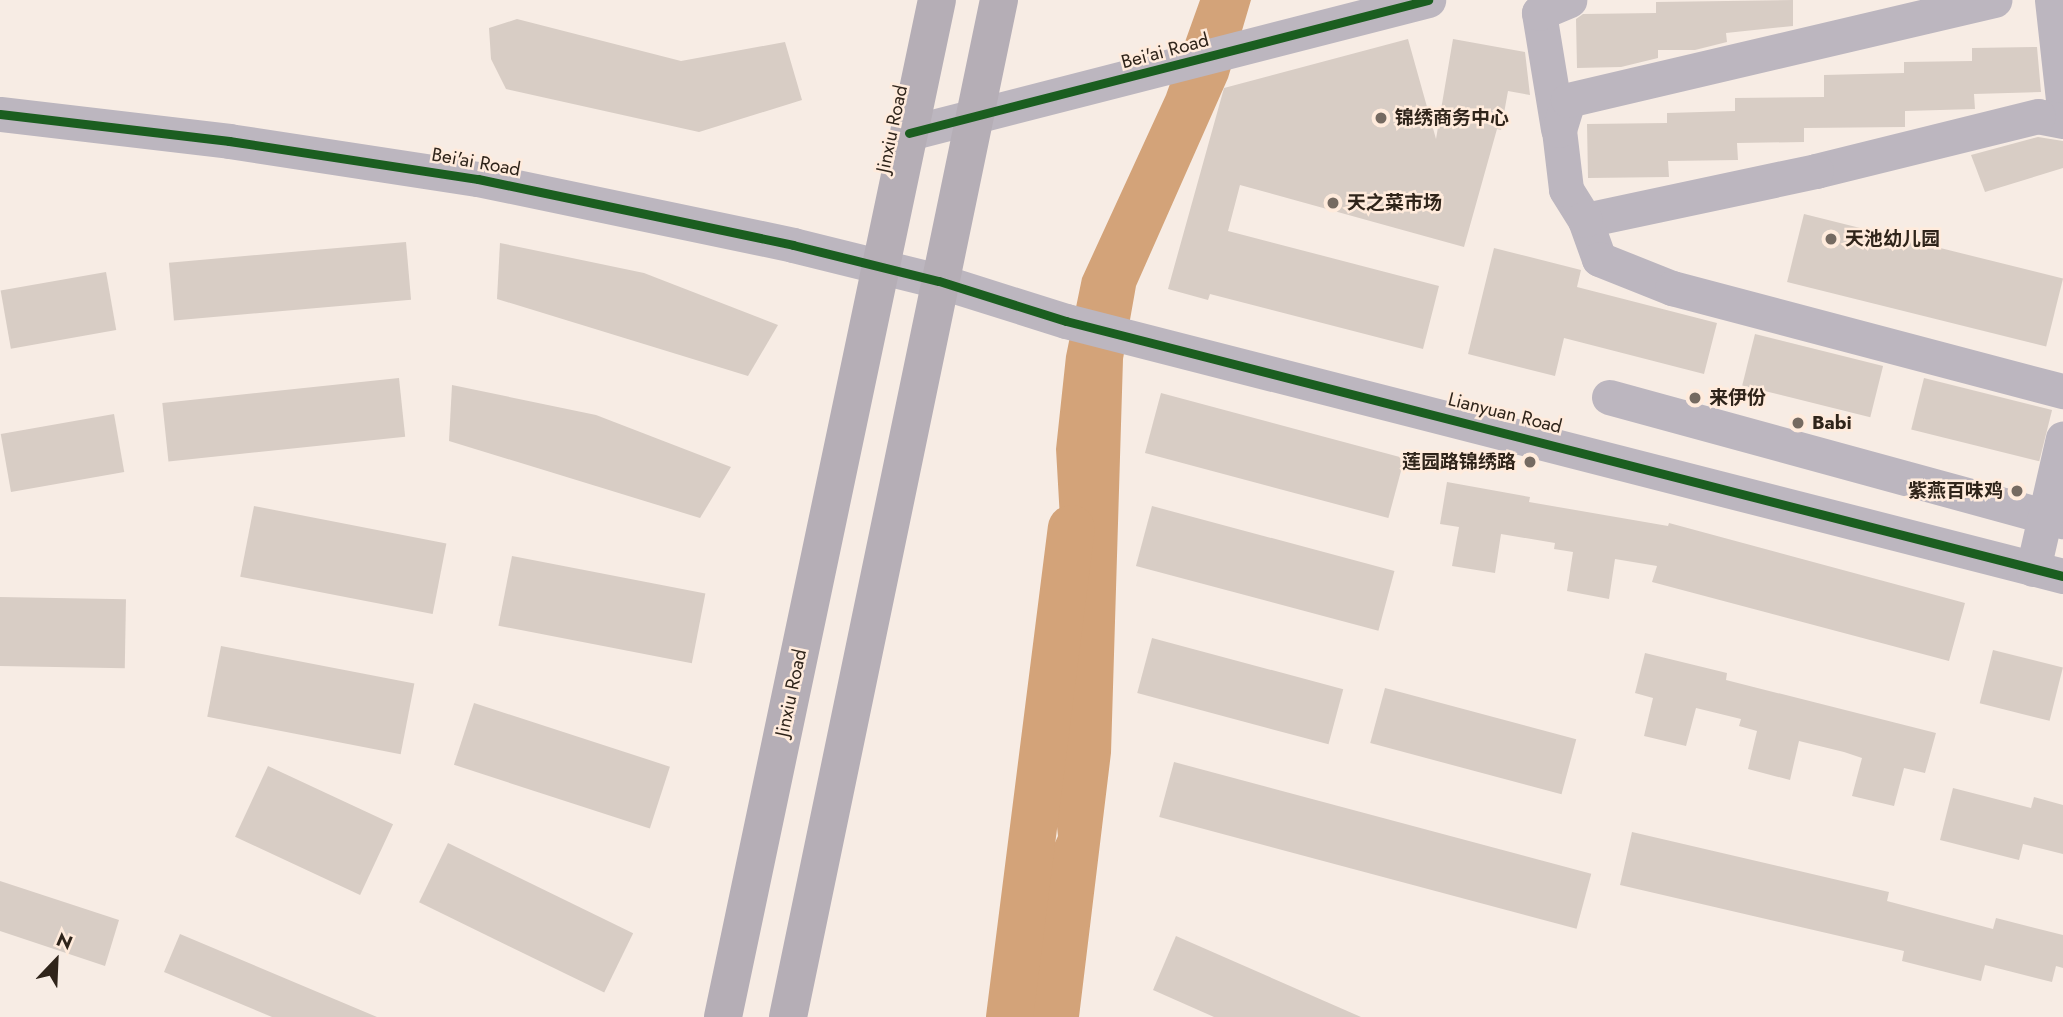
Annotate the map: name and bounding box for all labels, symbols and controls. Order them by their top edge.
street label: Bei'ai Road [1119,28,1211,74]
street label: Jinxiu Road [872,83,912,175]
place label: 锦绣商务中心 [1395,107,1509,129]
marker: 锦绣商务中心 [1373,110,1389,126]
street label: Bei'ai Road [430,143,522,181]
place label: 天之菜市场 [1347,192,1442,214]
marker: 天之菜市场 [1325,195,1341,211]
place label: 天池幼儿园 [1845,228,1940,250]
marker: 天池幼儿园 [1823,231,1839,247]
place label: 来伊份 [1709,387,1766,409]
street label: Lianyuan Road [1446,388,1564,438]
marker: 来伊份 [1687,390,1703,406]
place label: Babi [1812,412,1852,434]
marker: Babi [1790,415,1806,431]
place label: 莲园路锦绣路 [1402,451,1516,473]
marker: 莲园路锦绣路 [1522,454,1538,470]
place label: 紫燕百味鸡 [1908,480,2003,502]
marker: 紫燕百味鸡 [2009,483,2025,499]
street label: Jinxiu Road [771,647,811,739]
north arrow [21,926,91,996]
text: N [52,926,77,957]

